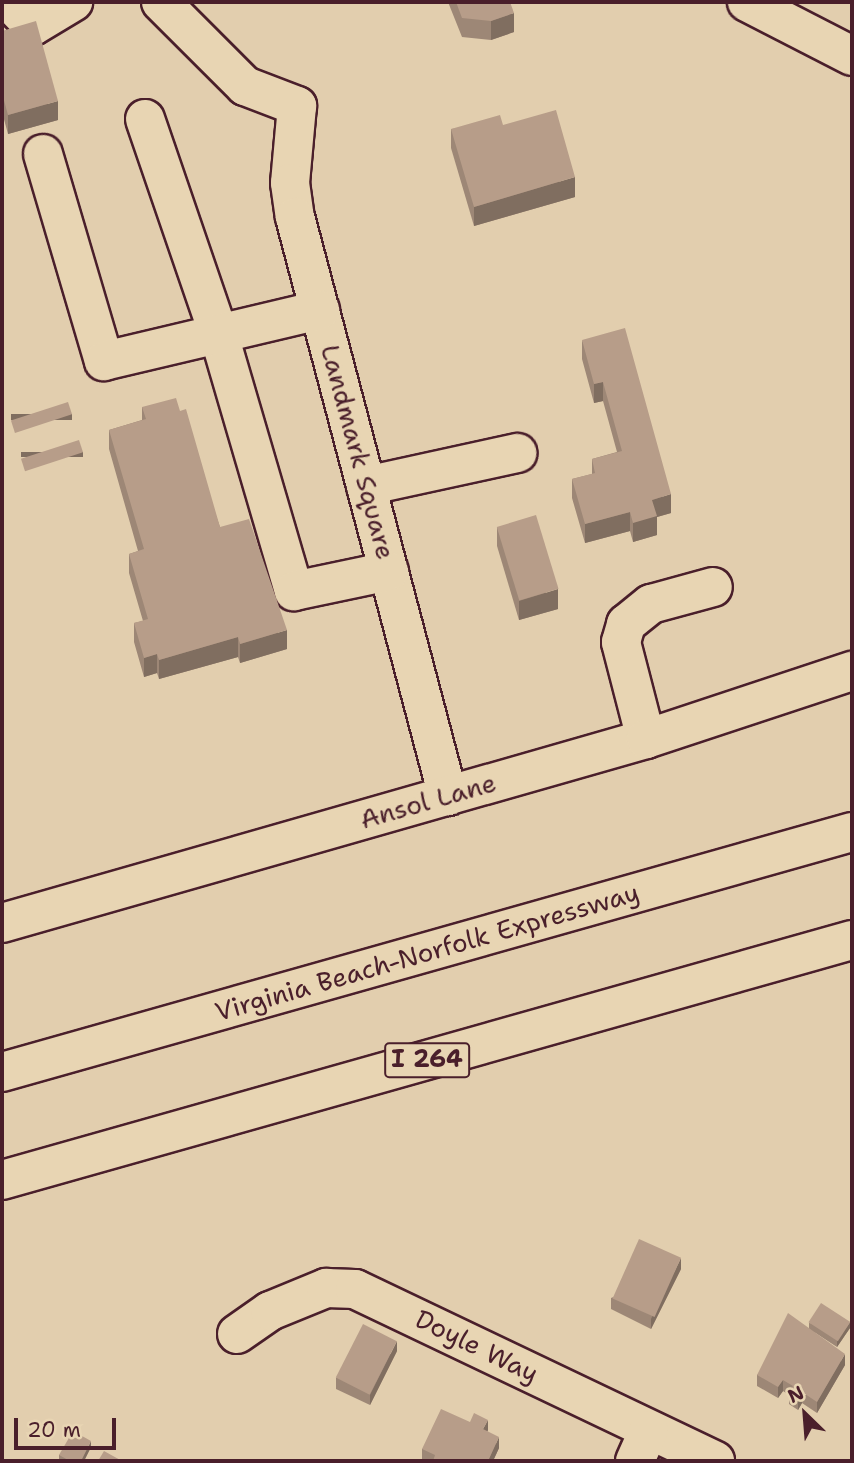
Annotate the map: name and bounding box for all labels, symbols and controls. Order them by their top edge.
street label: Landmark Square [314,341,402,563]
street label: Ansol Lane [356,767,500,835]
street label: Virginia Beach-Norfolk Expressway [211,876,643,1028]
road number: I 264 [383,1040,471,1080]
street label: Doyle Way [410,1303,544,1389]
north arrow [770,1379,840,1449]
text: N [784,1380,808,1409]
scale bar [18,1404,119,1448]
text: 20 m [27,1416,81,1444]

